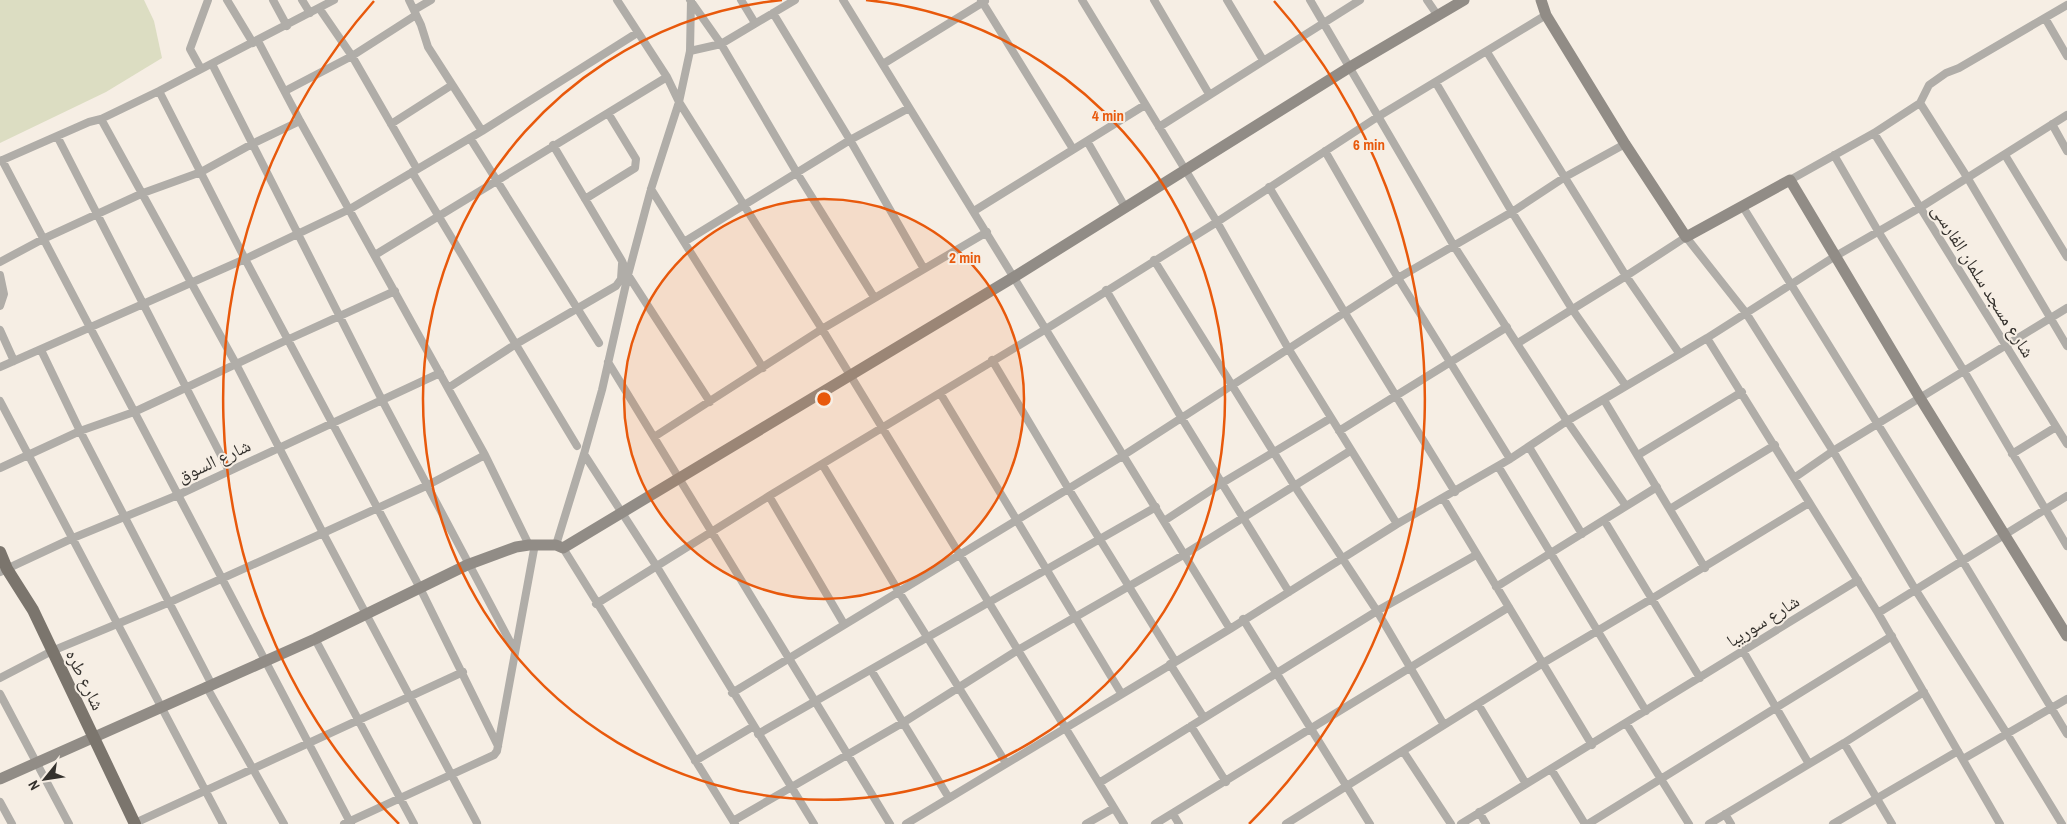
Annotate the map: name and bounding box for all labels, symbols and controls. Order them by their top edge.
text: 4 min [1092,105,1124,126]
text: 6 min [1353,134,1385,155]
street label: شارع مسجد سلمان الفارسى [1926,199,2041,362]
text: 2 min [949,247,981,268]
centre of rings [815,390,833,408]
street label: شارع السوق [173,433,255,488]
street label: شارع سوريبا [1722,588,1804,653]
street label: شارع طره [60,645,111,714]
north arrow [20,754,70,804]
text: N [24,777,44,794]

